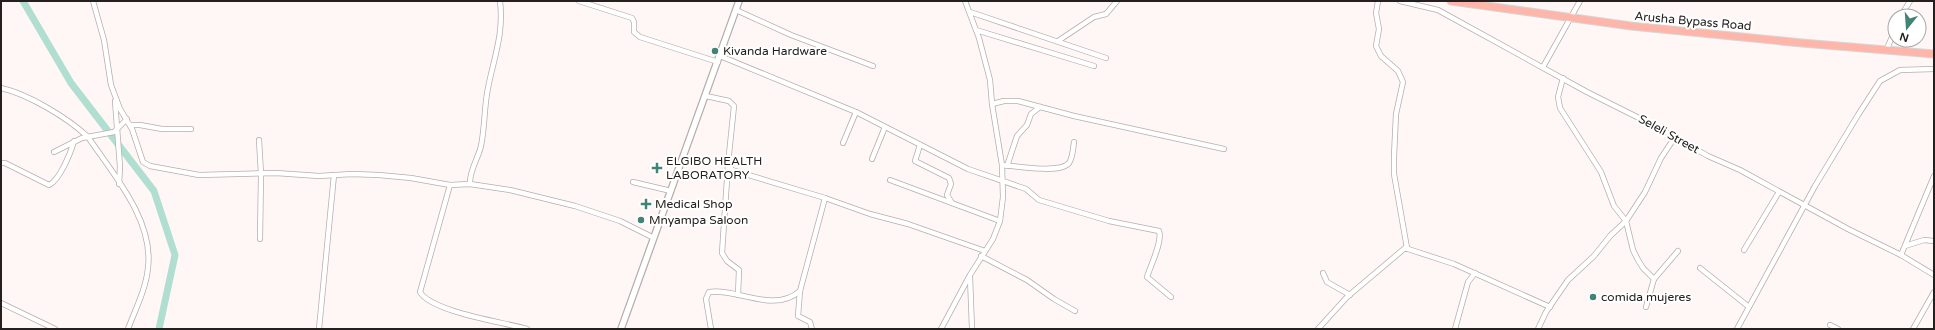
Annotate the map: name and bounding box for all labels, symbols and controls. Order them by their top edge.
north arrow [1887,8,1927,48]
street label: Arusha Bypass Road [1634,9,1752,33]
text: N [1898,30,1910,45]
place label: Kivanda Hardware [723,44,827,58]
marker: Kivanda Hardware [710,46,720,56]
street label: Seleli Street [1636,112,1702,157]
place label: ELGIBO HEALTH LABORATORY [666,154,762,182]
marker: ELGIBO HEALTH LABORATORY [651,162,663,174]
place label: Medical Shop [655,197,733,211]
marker: Medical Shop [640,198,652,210]
place label: Mnyampa Saloon [649,213,748,227]
marker: Mnyampa Saloon [636,215,646,225]
place label: comida mujeres [1601,290,1691,304]
marker: comida mujeres [1588,292,1598,302]

